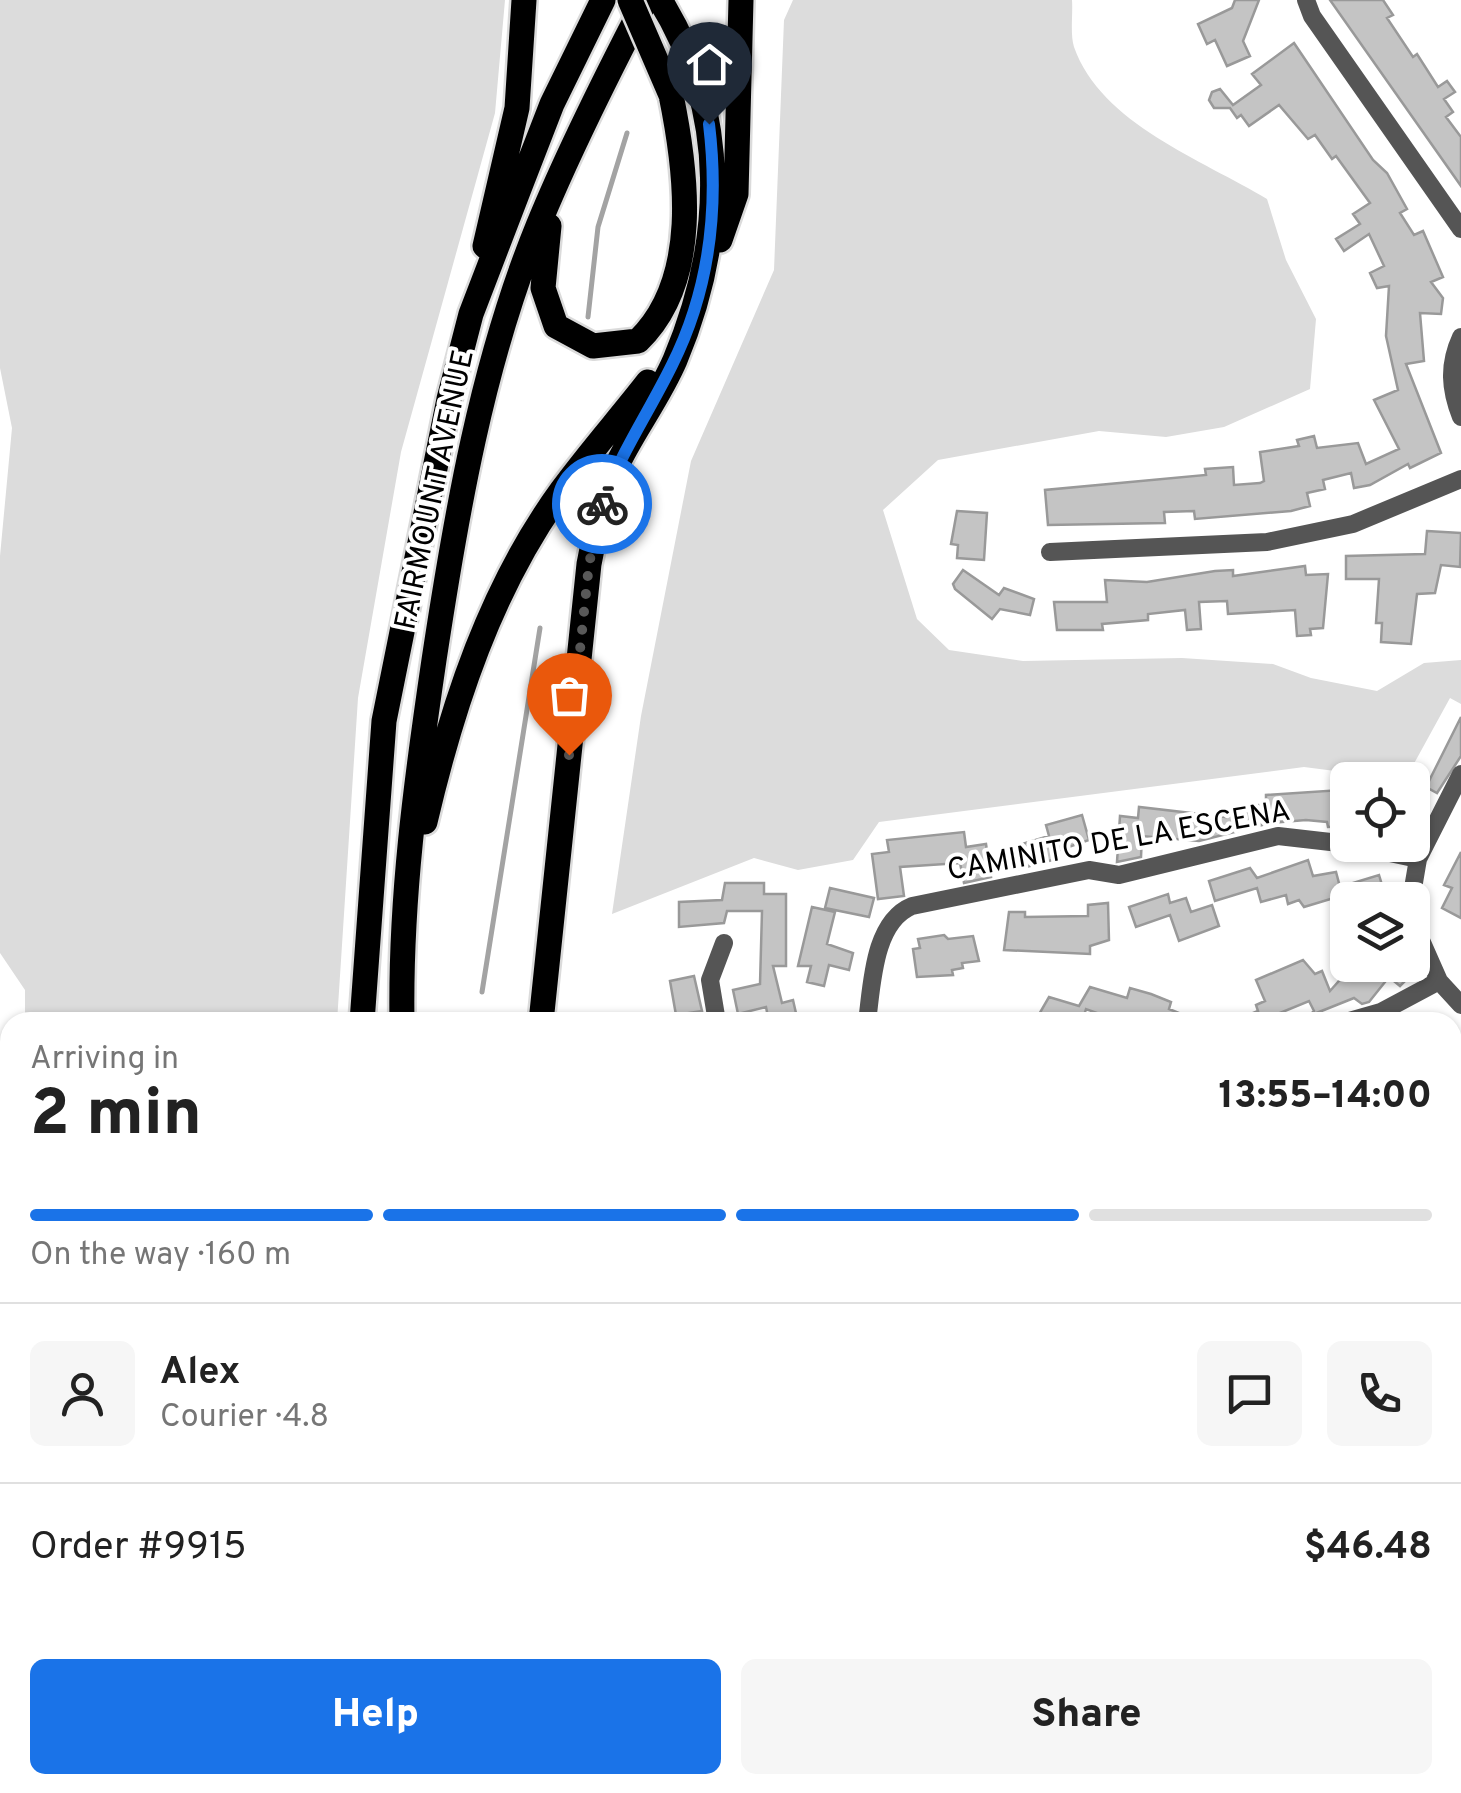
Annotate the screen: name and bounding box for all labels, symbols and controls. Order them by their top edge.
pin [667,22,752,125]
icon: home [682,37,737,92]
street label: FAIRMOUNT AVENUE [388,347,484,633]
courier [552,454,652,554]
icon: bike [575,477,630,532]
pin [527,653,612,756]
icon: bag [542,668,597,723]
map controls [1330,762,1430,982]
button: locate [1330,762,1430,862]
street label: CAMINITO DE LA ESCENA [944,794,1294,890]
button: layers [1330,882,1430,982]
text: Arriving in [30,1040,179,1080]
text: 13:55–14:00 [1218,1073,1432,1122]
text: 2 min [30,1076,202,1158]
text: On the way · 160 m [30,1236,291,1276]
button: person [30,1341,135,1446]
button: chat [1197,1341,1302,1446]
button: phone [1327,1341,1432,1446]
text: Alex [160,1349,240,1398]
text: Courier · 4.8 [160,1398,329,1438]
text: Order #9915 [30,1524,247,1573]
text: $46.48 [1304,1524,1432,1573]
button: Help [30,1659,721,1774]
button: Share [741,1659,1432,1774]

